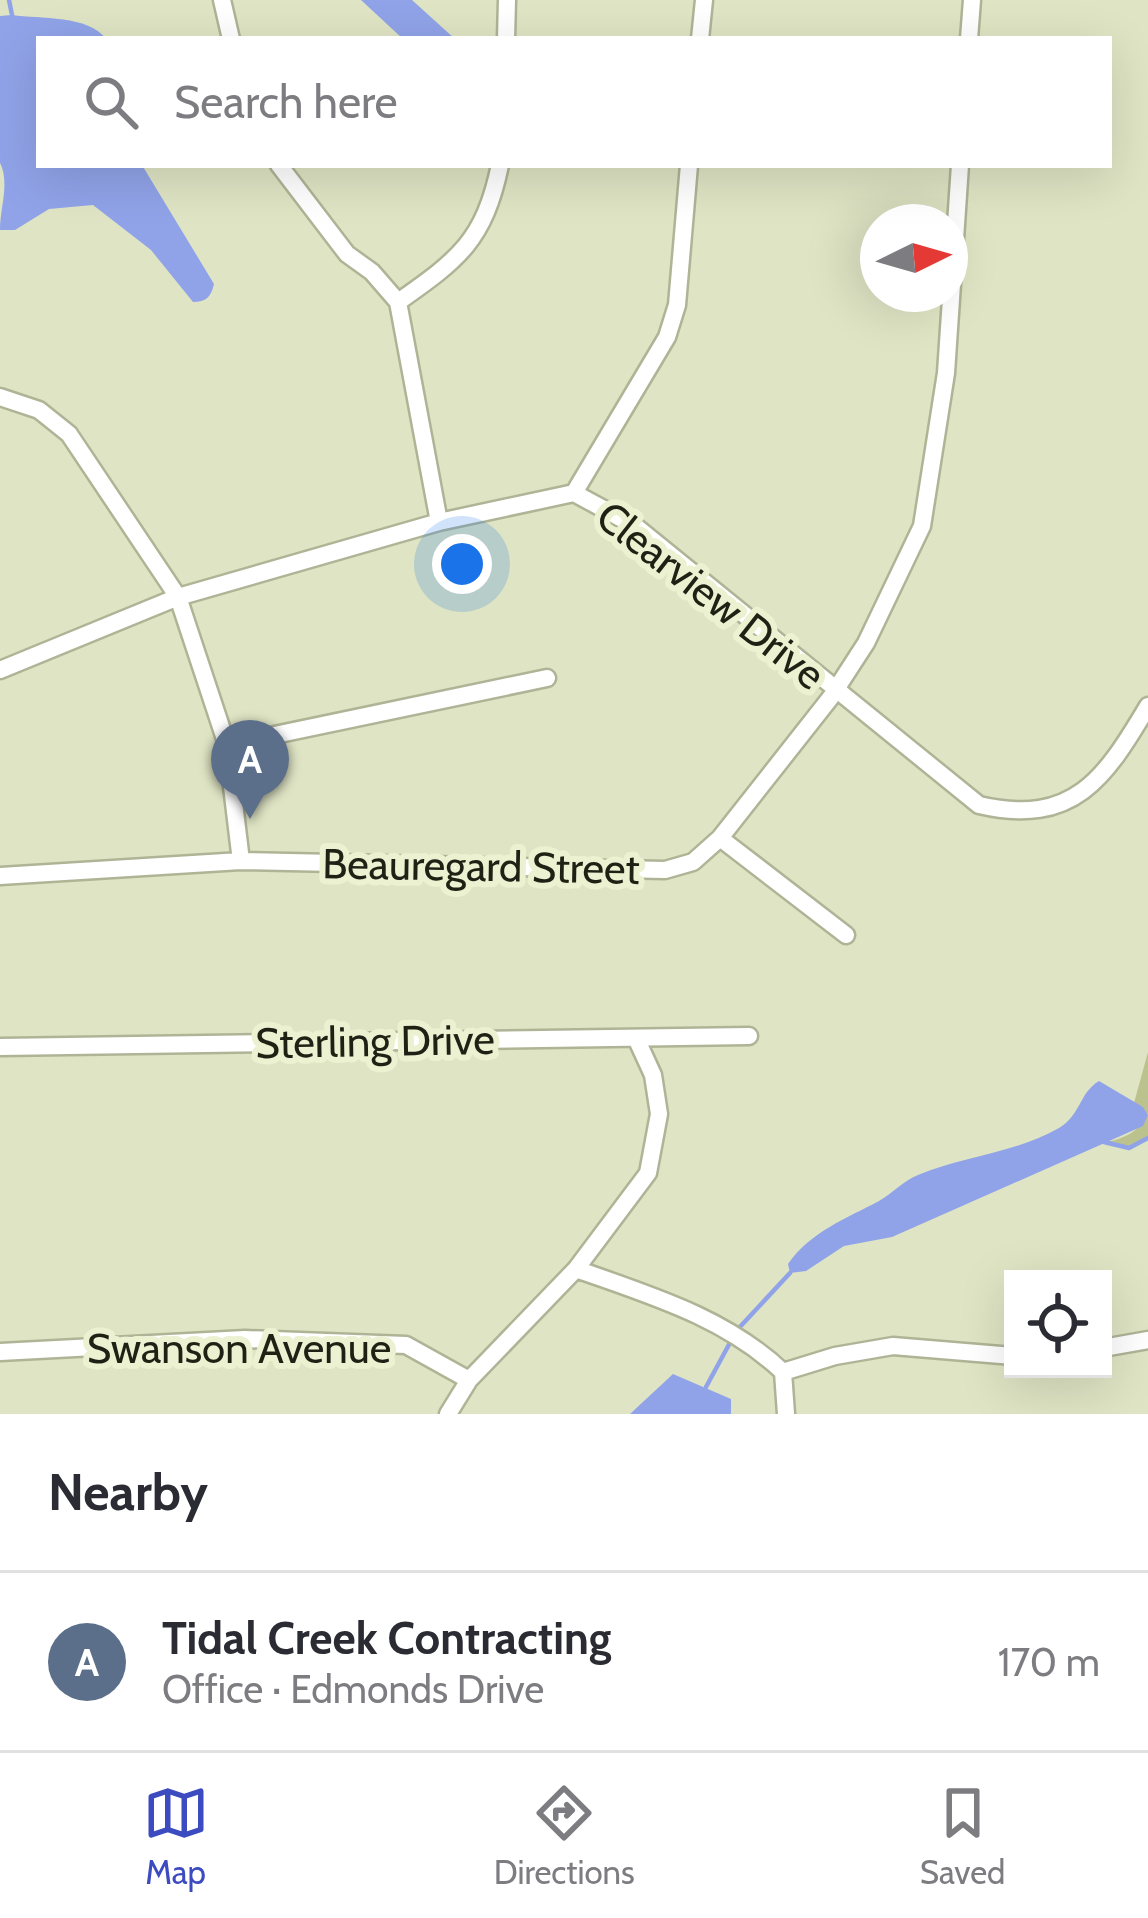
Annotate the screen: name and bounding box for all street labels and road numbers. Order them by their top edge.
street label: Clearview Drive [586,490,836,700]
street label: Beauregard Street [322,837,640,895]
street label: Sterling Drive [255,1013,495,1069]
street label: Swanson Avenue [87,1322,391,1374]

